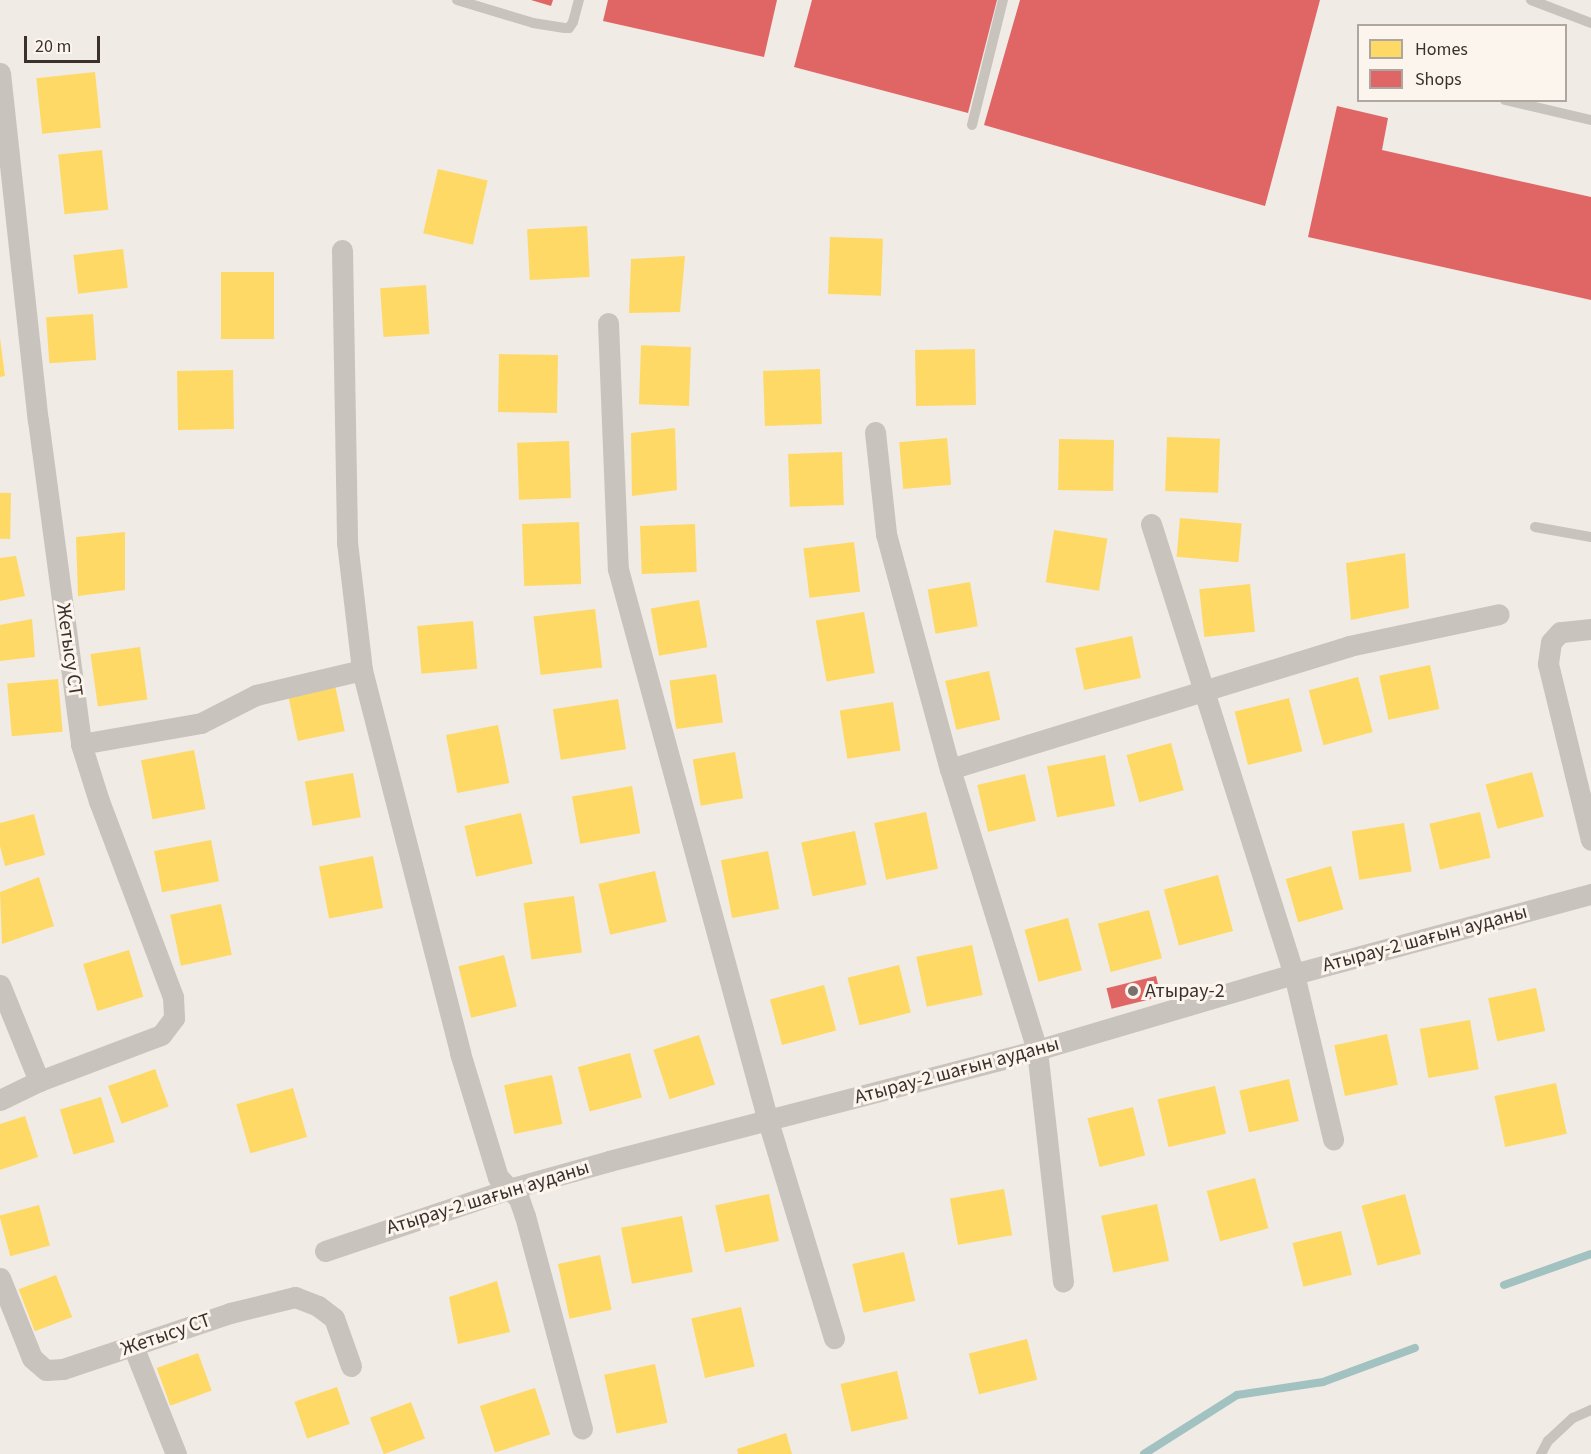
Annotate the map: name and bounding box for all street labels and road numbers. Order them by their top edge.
street label: Жетысу СТ [51,602,87,698]
street label: Атырау-2 шағын ауданы [1320,900,1530,978]
street label: Атырау-2 шағын ауданы [852,1032,1062,1110]
street label: Атырау-2 шағын ауданы [384,1156,592,1240]
street label: Жетысу СТ [118,1308,214,1362]

